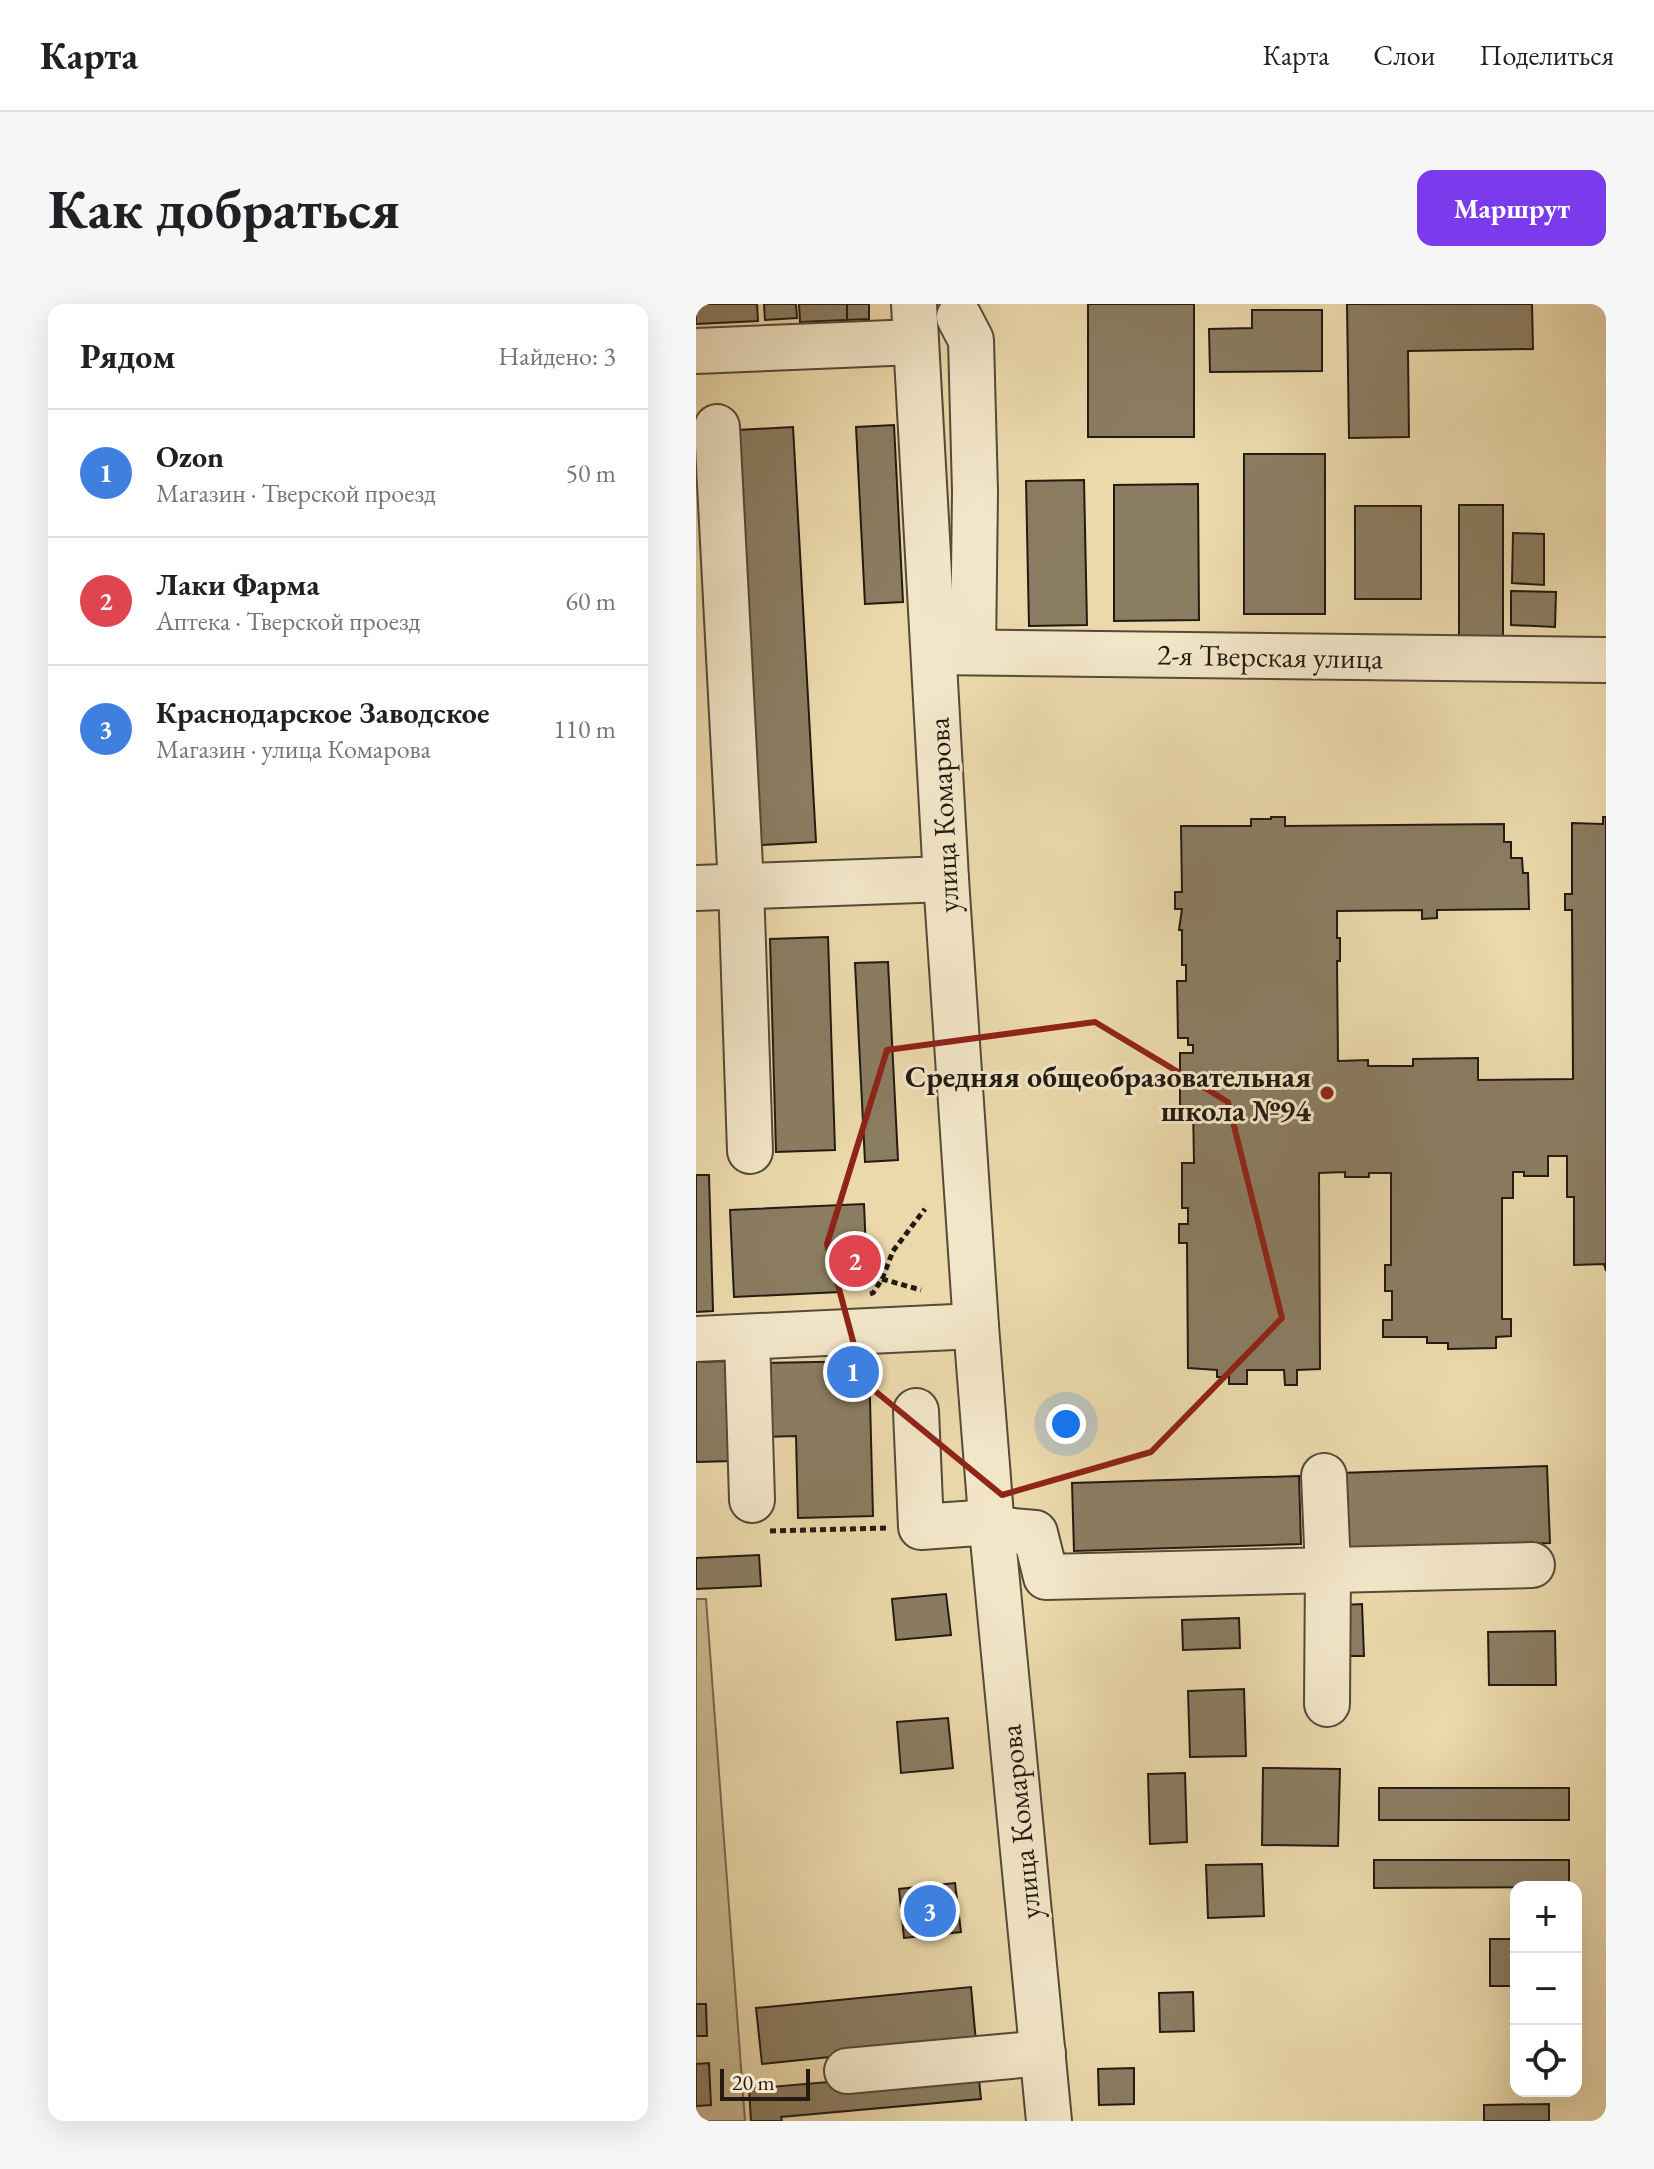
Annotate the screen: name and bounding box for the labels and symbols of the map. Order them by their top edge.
street label: 2-я Тверская улица [1157,635,1383,677]
street label: улица Комарова [918,716,968,914]
place label: Средняя общеобразовательная школа №94 [905,1057,1312,1130]
marker: Средняя общеобразовательная школа №94 [1318,1084,1336,1102]
pin: 2 [829,1231,881,1291]
pin: 1 [827,1342,879,1402]
your location [1046,1404,1086,1444]
street label: улица Комарова [990,1723,1050,1921]
pin: 3 [904,1881,956,1941]
scale bar [720,2065,810,2101]

